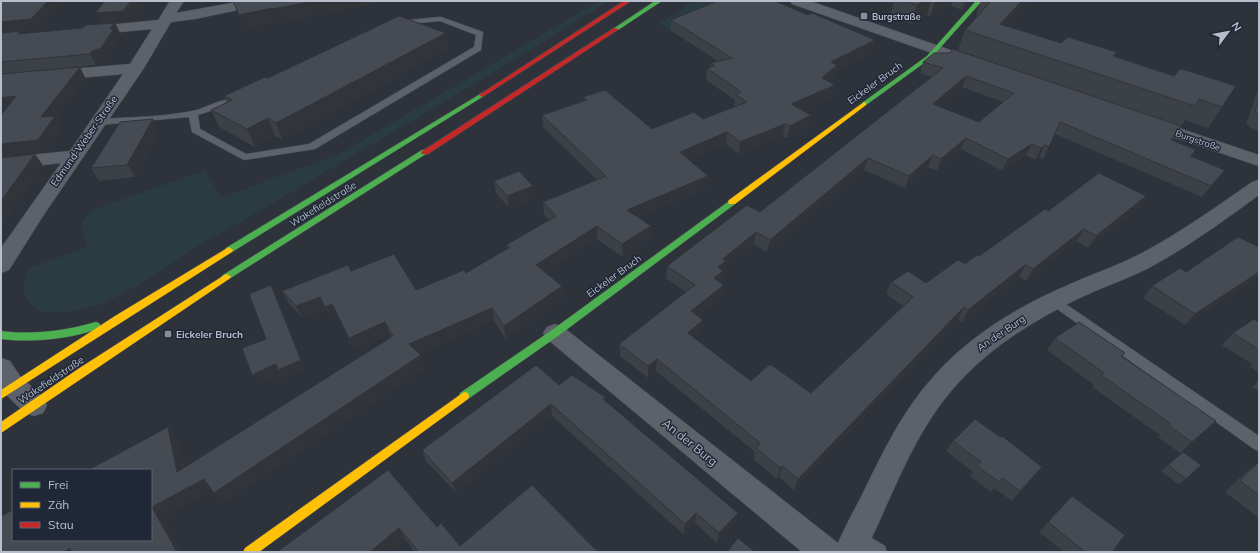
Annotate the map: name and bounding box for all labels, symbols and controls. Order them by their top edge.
marker: Burgstraße [859,11,869,21]
place label: Burgstraße [872,11,921,22]
north arrow [1208,12,1248,52]
text: N [1228,19,1245,34]
street label: Eickeler Bruch [845,59,905,107]
street label: Edmund-Weber-Straße [48,93,120,189]
street label: Burgstraße [1174,127,1222,153]
street label: Wakefieldstraße [287,178,359,230]
street label: Eickeler Bruch [584,252,644,300]
street label: An der Burg [974,312,1028,354]
place label: Eickeler Bruch [176,328,243,341]
marker: Eickeler Bruch [163,329,173,339]
street label: Wakefieldstraße [16,353,86,407]
street label: An der Burg [659,415,721,469]
legend [12,469,152,541]
text: Frei [48,477,68,492]
text: Zäh [48,497,69,512]
text: Stau [48,517,74,532]

